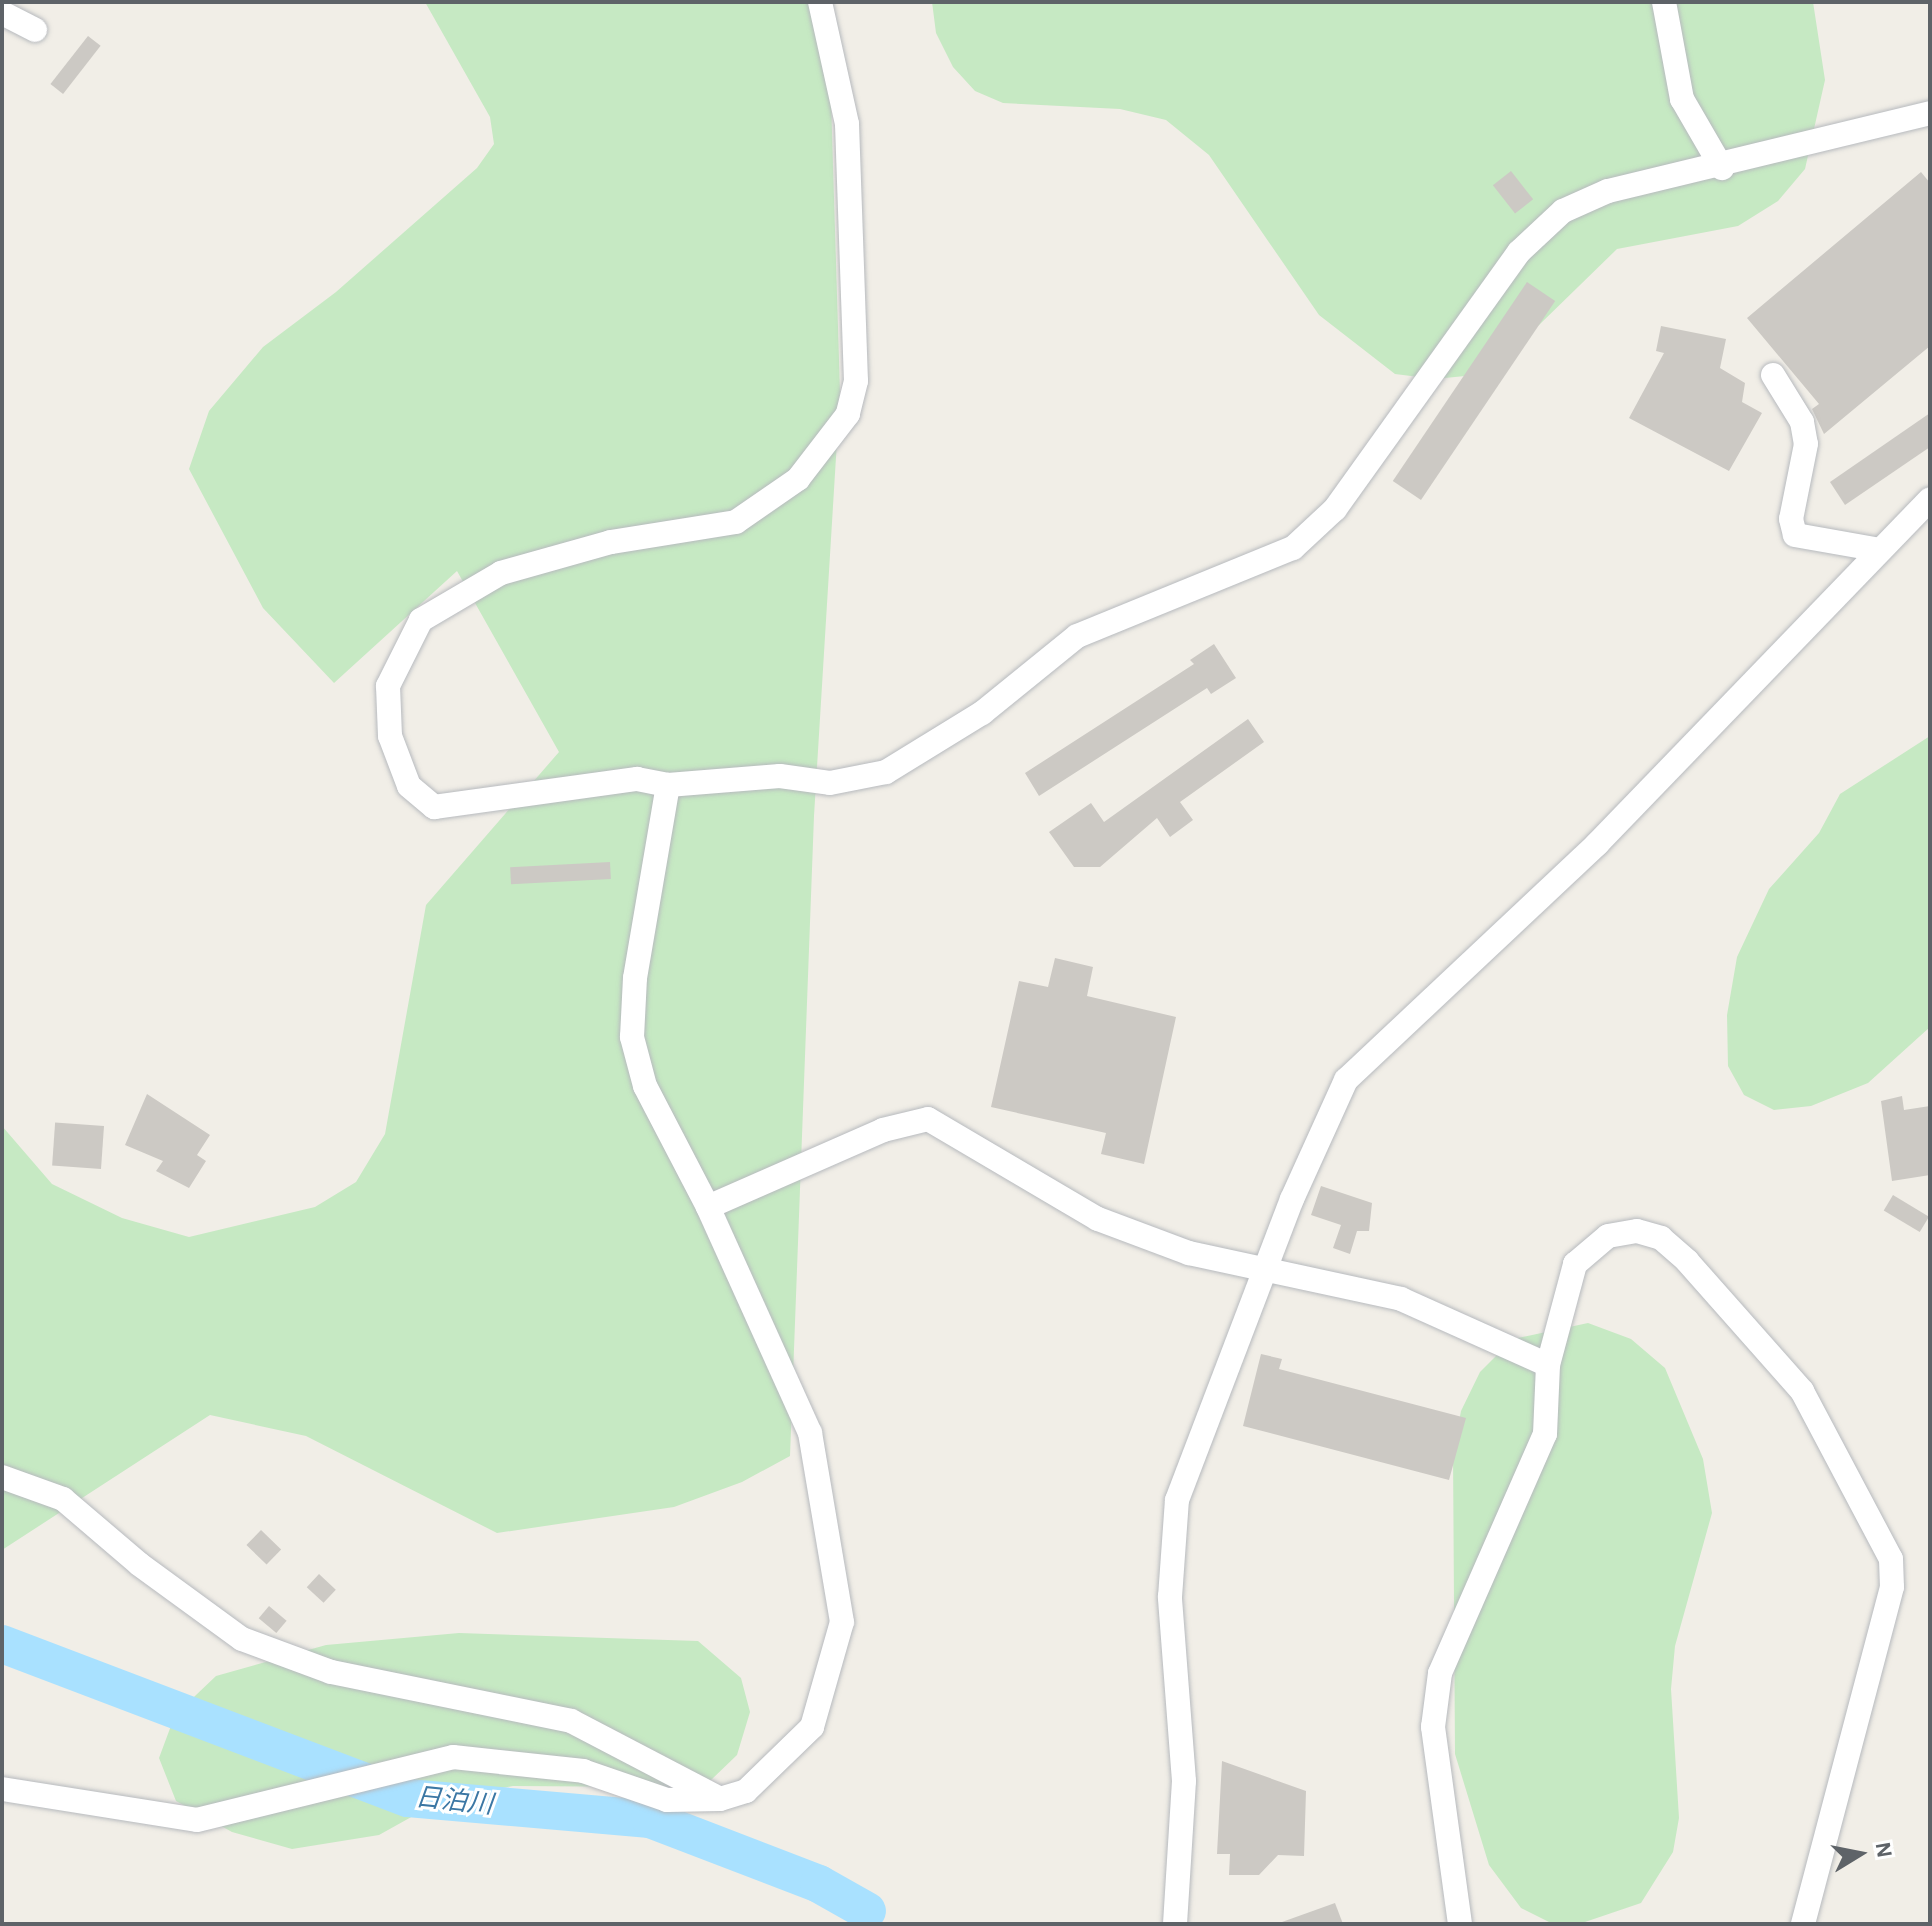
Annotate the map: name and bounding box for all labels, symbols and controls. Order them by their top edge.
water label: 日泊川 [414,1782,494,1822]
north arrow [1820,1814,1900,1894]
text: N [1871,1840,1896,1859]

